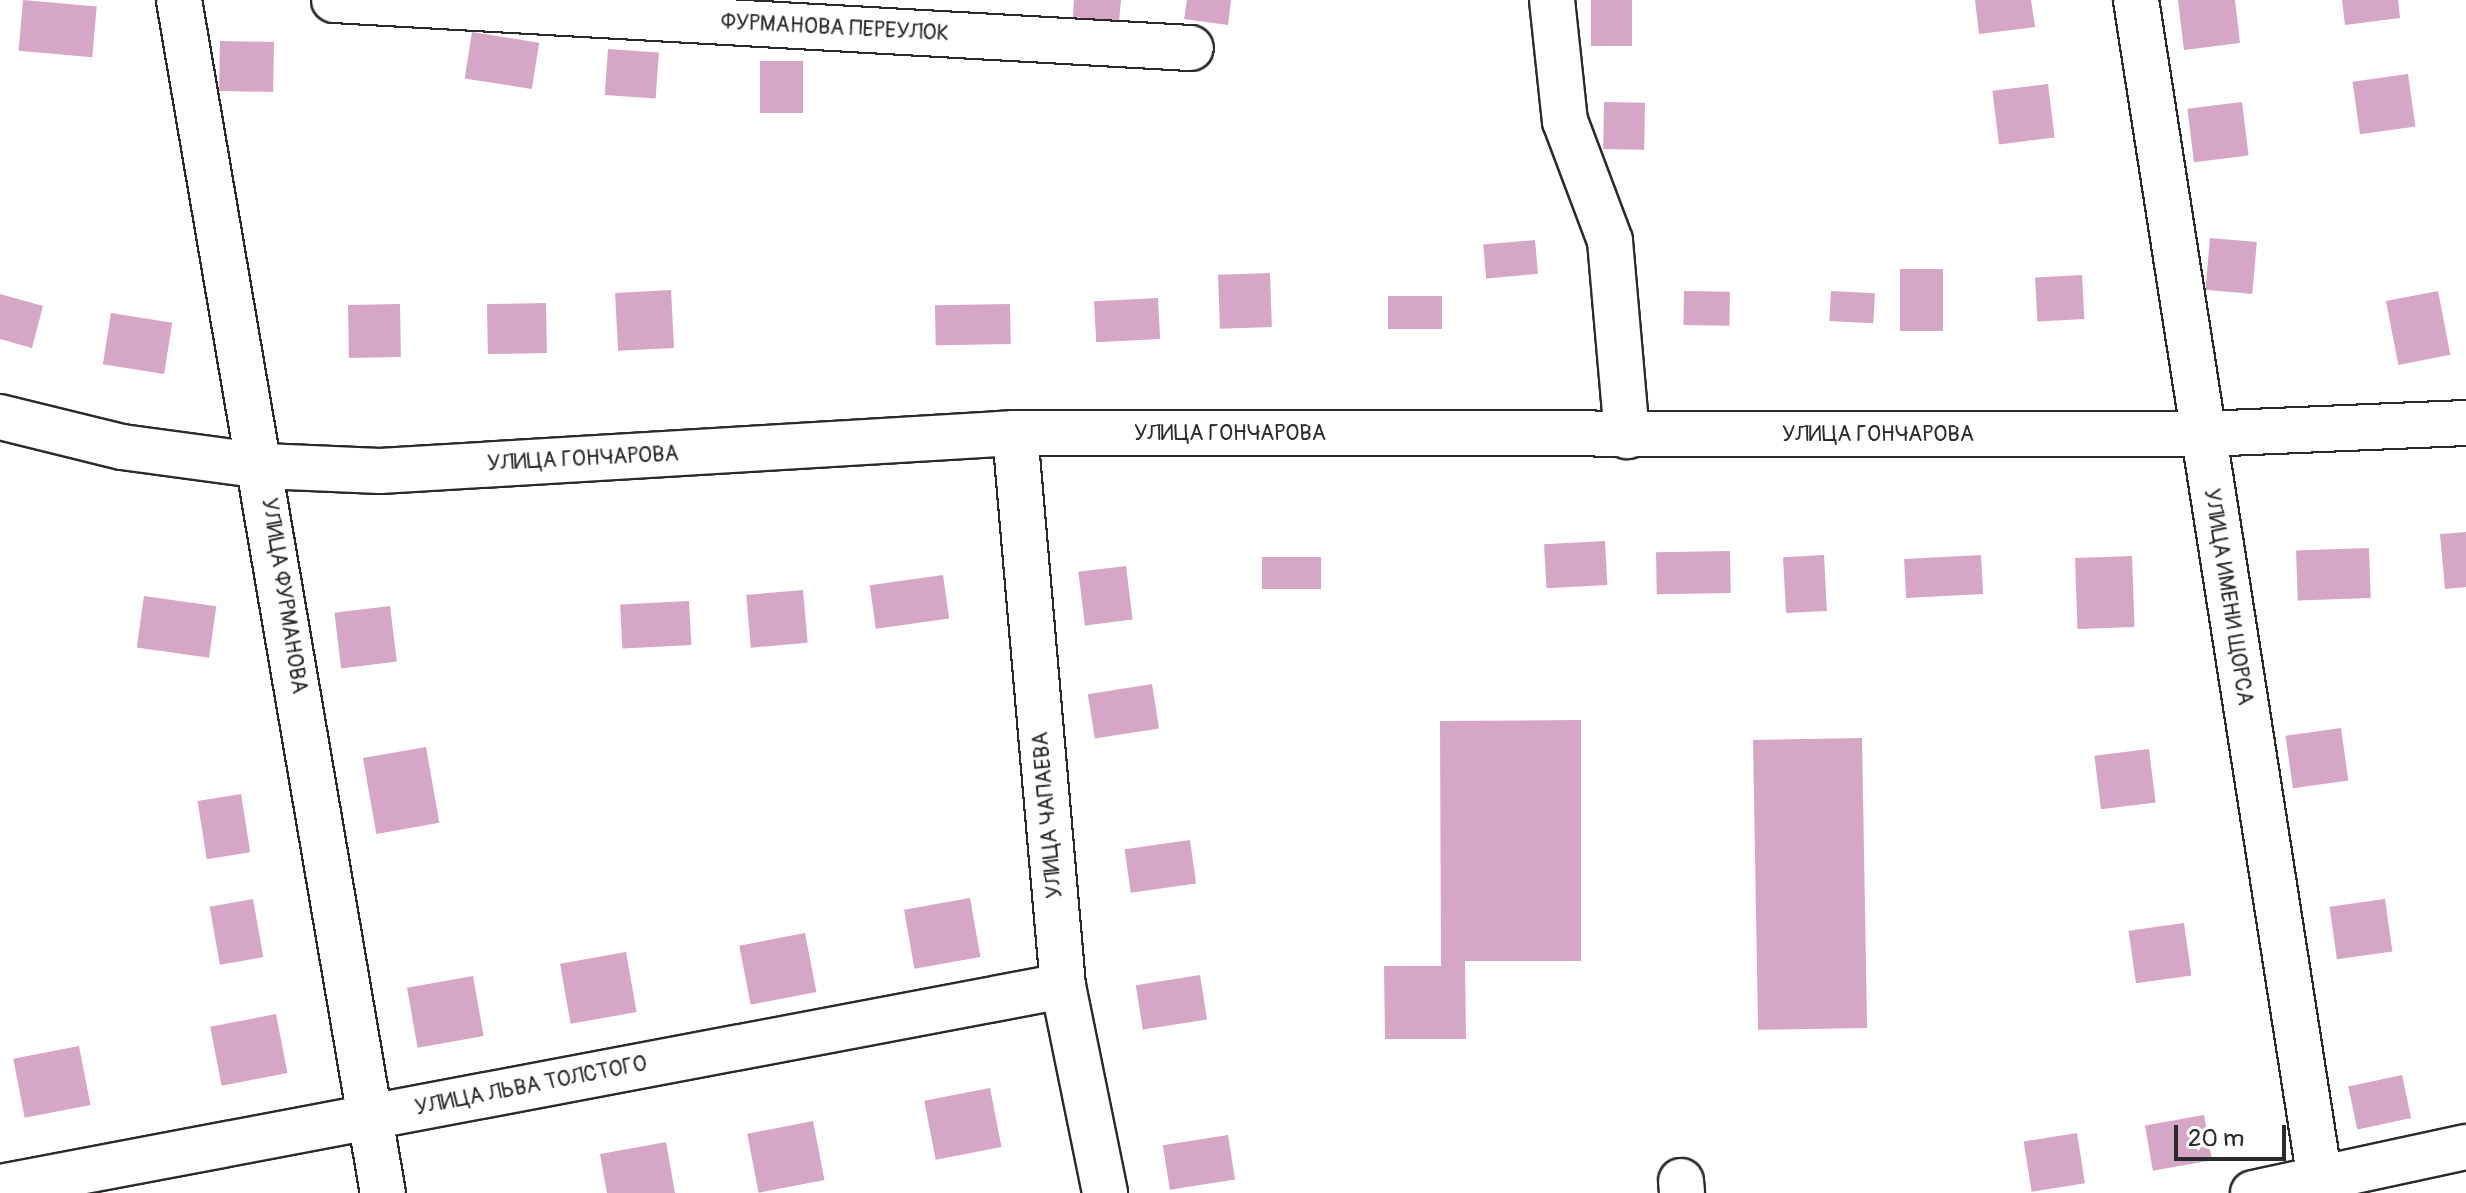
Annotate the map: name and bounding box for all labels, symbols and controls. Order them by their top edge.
street label: ФУРМАНОВА ПЕРЕУЛОК [720,9,950,47]
street label: УЛИЦА ГОНЧАРОВА [1134,421,1326,447]
street label: УЛИЦА ГОНЧАРОВА [1782,422,1974,448]
street label: УЛИЦА ГОНЧАРОВА [487,441,679,477]
street label: УЛИЦА ИМЕНИ ЩОРСА [2198,487,2258,707]
street label: УЛИЦА ФУРМАНОВА [255,496,313,696]
street label: УЛИЦА ЧАПАЕВА [1028,730,1068,900]
street label: УЛИЦА ЛЬВА ТОЛСТОГО [413,1051,649,1121]
scale bar [2178,1109,2290,1159]
text: 20 m [2188,1124,2244,1153]

